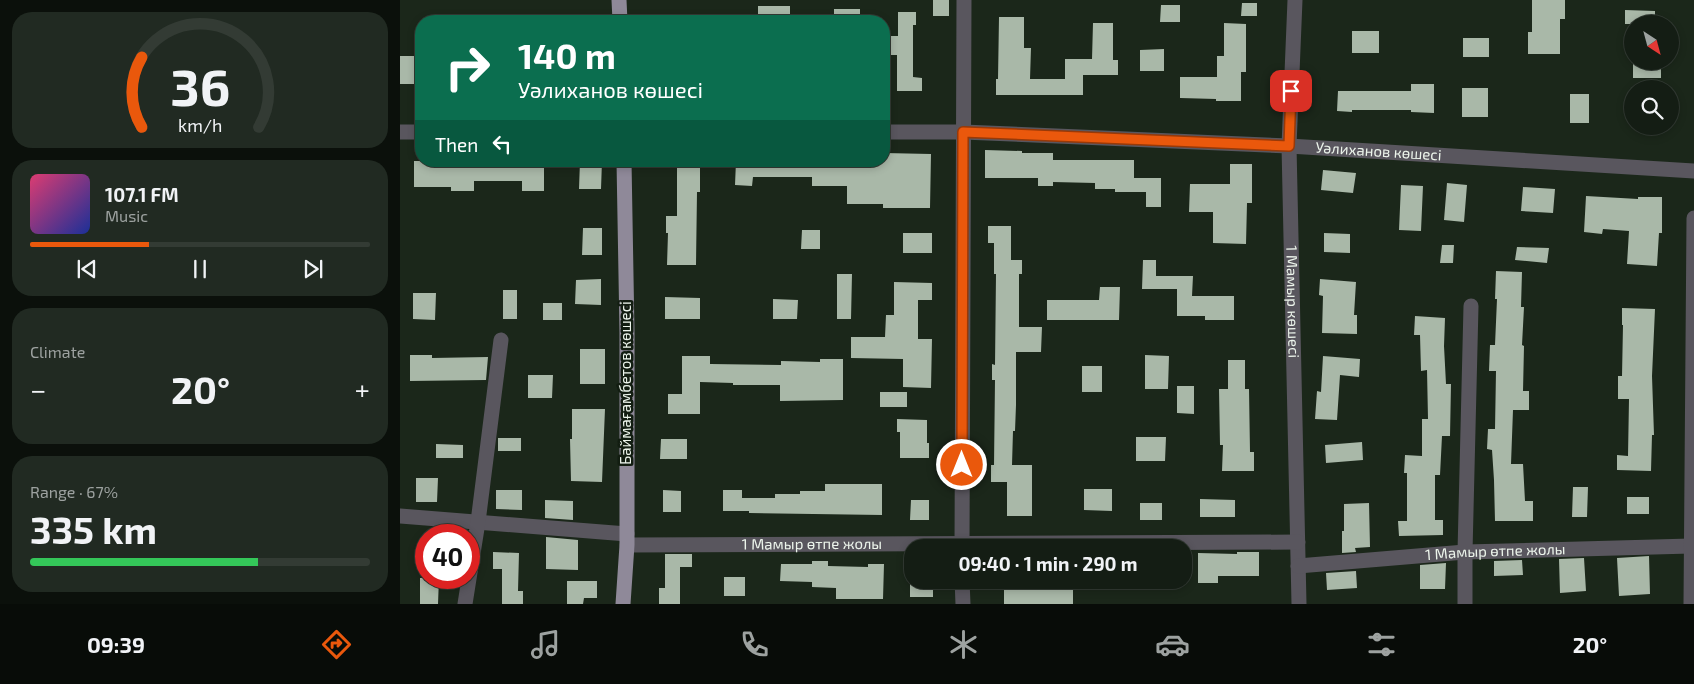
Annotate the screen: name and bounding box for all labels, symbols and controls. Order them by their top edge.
north arrow [1624,15,1679,70]
map controls [1624,15,1679,135]
text: 140 m [518,34,616,76]
icon: right [435,35,500,100]
text: 36 [170,54,230,116]
pin [1270,70,1312,112]
text: Уәлиханов көшесі [518,76,703,102]
icon: arrive [1277,77,1305,105]
button: search [1624,80,1679,135]
text: km/h [178,114,222,136]
icon: left [488,130,516,158]
text: Then [435,133,478,156]
street label: Уәлиханов көшесі [1315,138,1442,163]
text: 107.1 FM [105,183,179,206]
text: Music [105,206,148,225]
street label: 1 Мамыр көшесі [1283,245,1304,358]
icon: previous [73,255,101,283]
icon: pause [186,255,214,283]
icon: next [299,255,327,283]
street label: Баймағамбетов көшесі [616,301,634,465]
text: Climate [30,342,85,361]
text: 20° [171,366,230,412]
text: − [30,372,46,406]
text: + [355,372,370,406]
position arrow [935,438,987,490]
text: Range · 67% [30,482,118,501]
text: 335 km [30,506,157,552]
speed limit sign: 40 [415,524,480,589]
street label: 1 Мамыр өтпе жолы [742,534,882,552]
street label: 1 Мамыр өтпе жолы [1425,539,1566,563]
text: 09:40 · 1 min · 290 m [959,552,1137,575]
icon: directions [319,627,354,662]
icon: music [528,627,563,662]
icon: phone [737,627,772,662]
icon: climate [946,627,981,662]
icon: car [1155,627,1190,662]
icon: filters [1364,627,1399,662]
text: 09:39 [87,631,145,657]
text: 20° [1573,631,1607,657]

